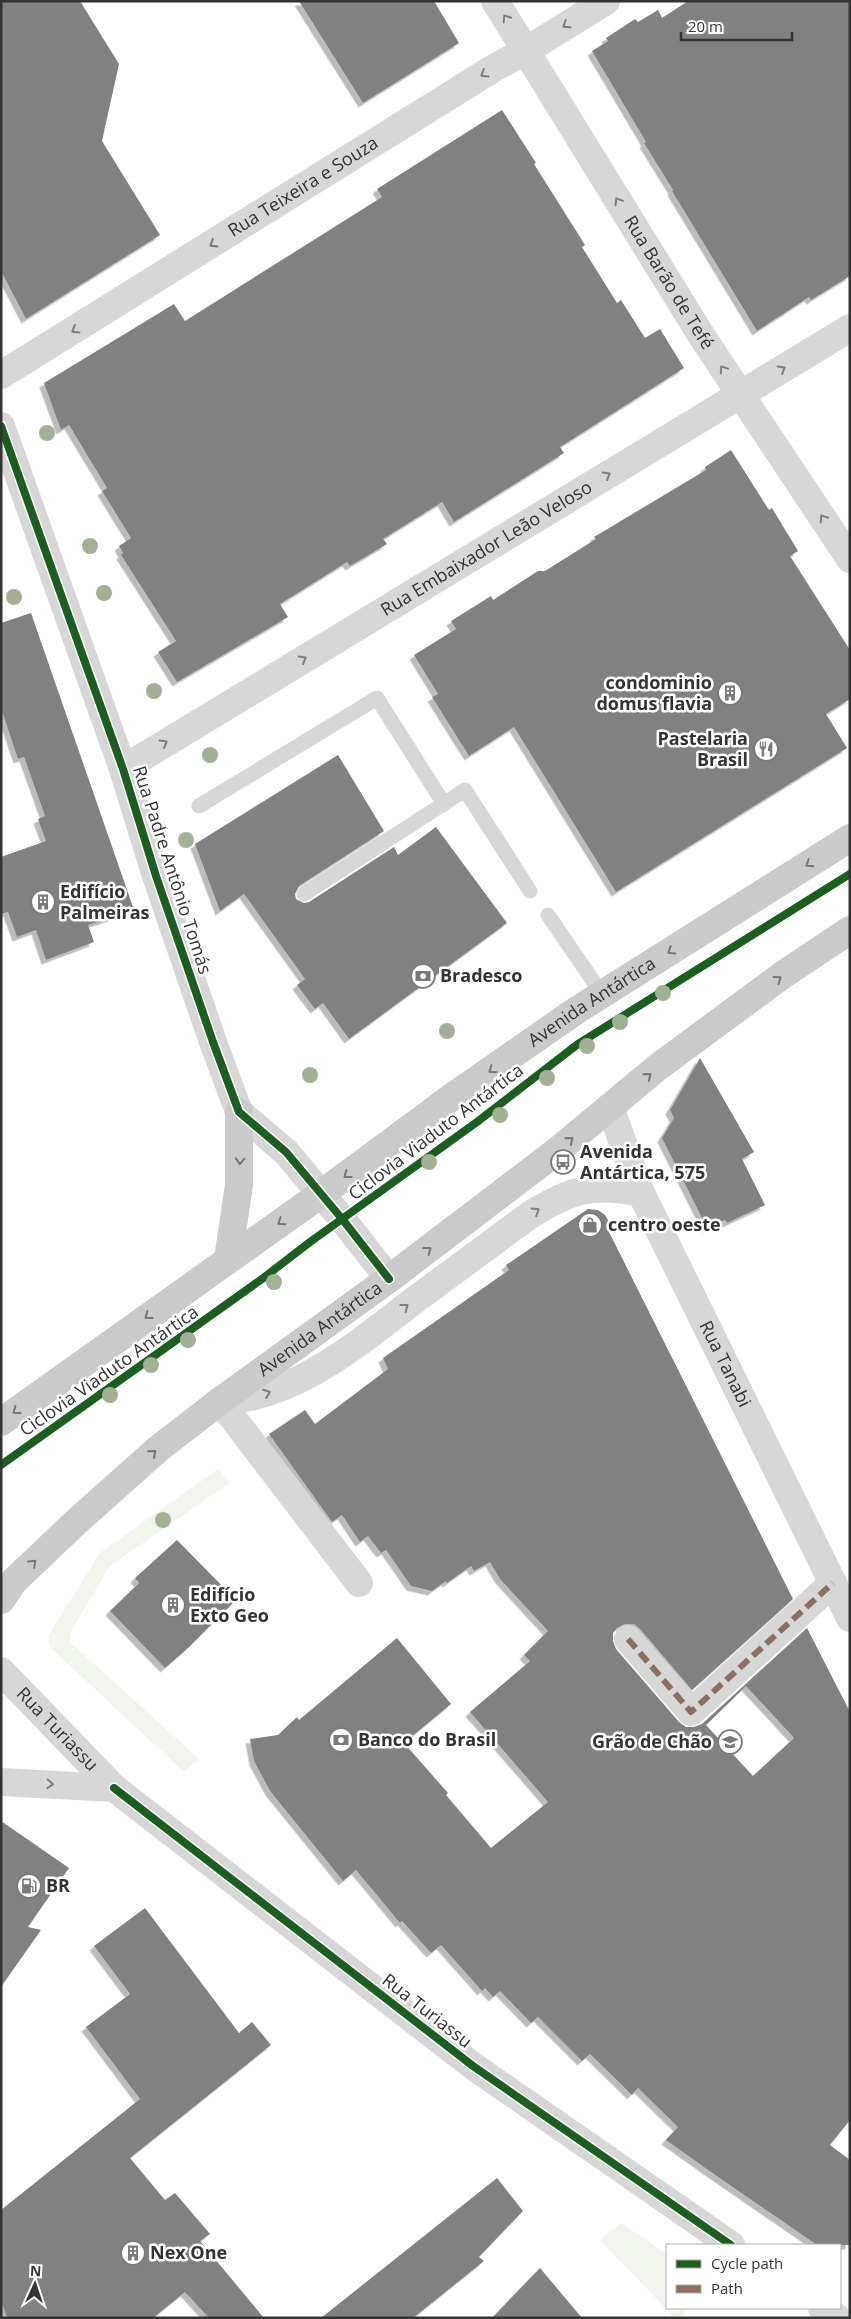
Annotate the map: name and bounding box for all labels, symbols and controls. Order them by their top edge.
scale bar [681,10,792,42]
one-way arrow [503,14,512,23]
text: 20 m [688,16,723,36]
one-way arrow [562,19,572,28]
one-way arrow [481,67,490,77]
street label: Rua Teixeira e Souza [223,130,382,242]
one-way arrow [615,197,625,206]
street label: Rua Barão de Tefé [619,211,720,354]
one-way arrow [209,237,218,247]
one-way arrow [72,323,81,333]
one-way arrow [720,365,729,374]
one-way arrow [776,366,785,376]
one-way arrow [602,472,611,481]
street label: Rua Embaixador Leão Veloso [376,474,596,621]
one-way arrow [820,515,829,524]
one-way arrow [298,655,307,665]
place label: condominio domus flavia [596,670,712,715]
building icon: condominio domus flavia [717,680,743,706]
place label: Pastelaria Brasil [658,726,748,771]
restaurant icon: Pastelaria Brasil [753,736,779,762]
one-way arrow [159,740,168,750]
street label: Rua Padre Antônio Tomás [128,763,218,977]
one-way arrow [805,858,814,868]
place label: Edifício Palmeiras [60,879,150,924]
building icon: Edifício Palmeiras [30,889,56,915]
one-way arrow [668,945,677,954]
street label: Avenida Antártica [523,951,660,1052]
bank icon: Bradesco [410,963,436,989]
place label: Bradesco [440,963,523,987]
one-way arrow [772,976,782,985]
street label: Ciclovia Viaduto Antártica [343,1057,528,1205]
one-way arrow [488,1064,498,1073]
one-way arrow [642,1073,651,1082]
one-way arrow [565,1136,574,1145]
place label: Avenida Antártica, 575 [580,1139,705,1184]
bus stop icon: Avenida Antártica, 575 [550,1149,576,1175]
one-way arrow [235,1157,245,1165]
one-way arrow [343,1169,353,1178]
one-way arrow [530,1208,539,1217]
shop icon: centro oeste [577,1212,603,1238]
place label: centro oeste [608,1212,721,1236]
one-way arrow [277,1216,287,1225]
one-way arrow [422,1247,431,1255]
street label: Avenida Antártica [252,1275,386,1381]
street label: Ciclovia Viaduto Antártica [14,1299,203,1441]
one-way arrow [399,1305,408,1313]
one-way arrow [145,1310,154,1319]
street label: Rua Tanabi [695,1316,757,1411]
one-way arrow [263,1388,271,1398]
one-way arrow [13,1405,22,1414]
one-way arrow [147,1451,156,1459]
one-way arrow [27,1560,36,1569]
place label: Edifício Exto Geo [190,1582,269,1627]
building icon: Edifício Exto Geo [160,1592,186,1618]
street label: Rua Turiassu [12,1681,104,1776]
bank icon: Banco do Brasil [328,1727,354,1753]
place label: Banco do Brasil [358,1727,496,1751]
place label: Grão de Chão [592,1729,712,1753]
school or university icon: Grão de Chão [717,1729,743,1755]
one-way arrow [46,1779,54,1790]
fuel station icon: BR [16,1873,42,1899]
place label: BR [46,1873,70,1897]
street label: Rua Turiassu [378,1968,478,2053]
building icon: Nex One [120,2240,146,2266]
place label: Nex One [150,2240,227,2264]
legend [666,2244,841,2309]
text: Cycle path [711,2253,783,2273]
north arrow [10,2259,60,2309]
text: N [30,2261,42,2280]
text: Path [711,2278,743,2298]

